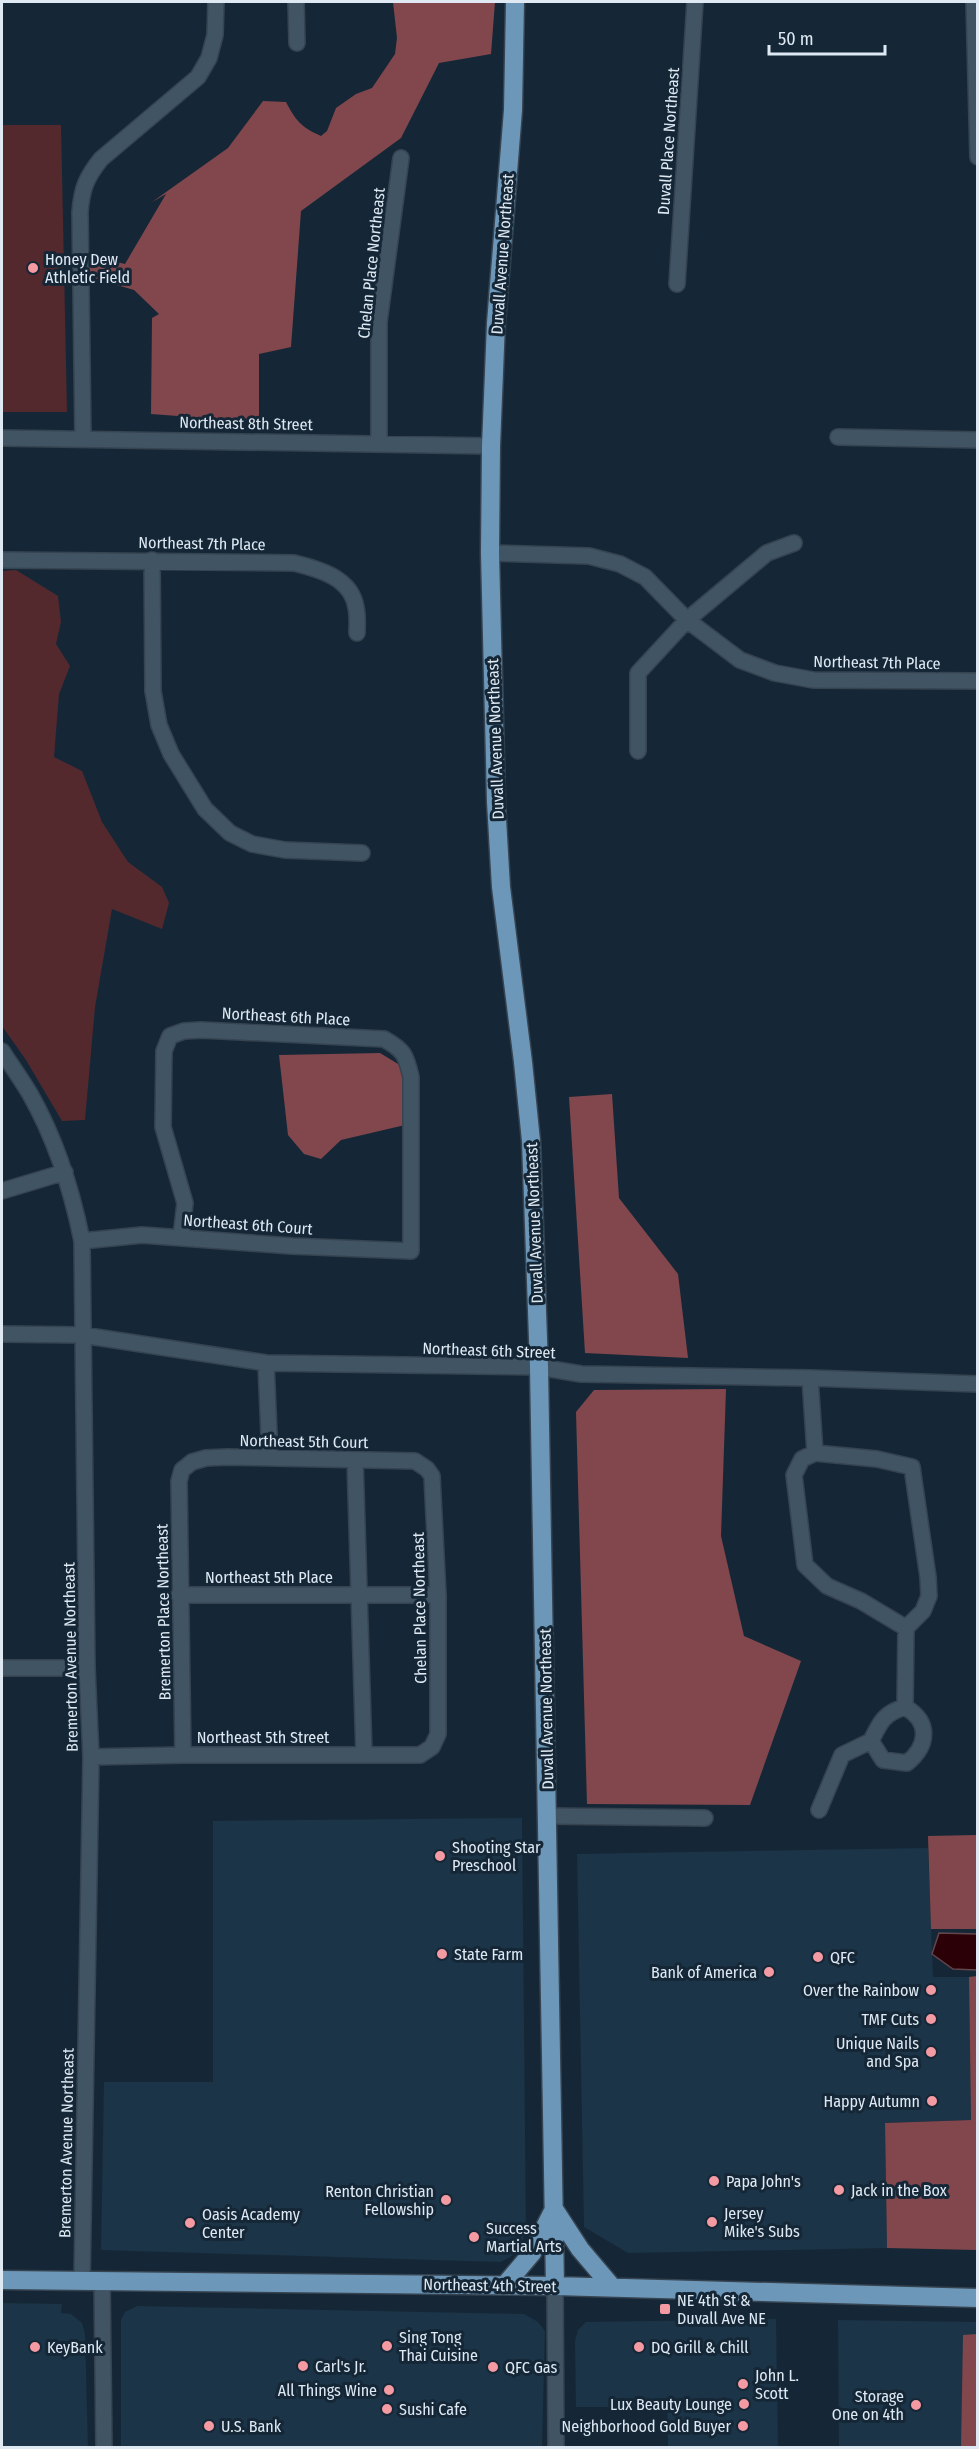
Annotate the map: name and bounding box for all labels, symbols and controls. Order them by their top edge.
scale bar [769,18,884,56]
text: 50 m [778,28,814,50]
street label: Duvall Place Northeast [654,66,683,215]
street label: Duvall Avenue Northeast [487,172,518,335]
street label: Chelan Place Northeast [354,186,389,340]
place label: Honey Dew Athletic Field [45,250,130,287]
marker: Honey Dew Athletic Field [26,261,40,275]
street label: Northeast 8th Street [179,413,314,434]
street label: Northeast 7th Place [138,533,266,554]
street label: Northeast 7th Place [813,652,941,673]
street label: Duvall Avenue Northeast [483,657,508,820]
street label: Northeast 6th Place [221,1004,351,1029]
street label: Duvall Avenue Northeast [522,1141,547,1304]
street label: Northeast 6th Court [183,1211,314,1239]
street label: Northeast 6th Street [422,1339,557,1362]
street label: Northeast 5th Court [239,1431,369,1452]
street label: Bremerton Place Northeast [152,1523,175,1700]
street label: Chelan Place Northeast [409,1531,430,1684]
street label: Bremerton Avenue Northeast [59,1561,82,1752]
street label: Northeast 5th Place [205,1568,333,1587]
street label: Duvall Avenue Northeast [536,1627,557,1790]
street label: Northeast 5th Street [197,1728,330,1747]
place label: Shooting Star Preschool [452,1838,541,1875]
marker: Shooting Star Preschool [433,1849,447,1863]
place label: State Farm [454,1945,523,1964]
marker: State Farm [435,1947,449,1961]
place label: QFC [830,1948,855,1967]
marker: QFC [811,1950,825,1964]
place label: Bank of America [651,1963,757,1982]
marker: Bank of America [762,1965,776,1979]
place label: Over the Rainbow [803,1981,920,2000]
marker: Over the Rainbow [924,1983,938,1997]
place label: TMF Cuts [861,2010,919,2029]
marker: TMF Cuts [924,2012,938,2026]
place label: Unique Nails and Spa [836,2034,919,2071]
marker: Unique Nails and Spa [924,2045,938,2059]
street label: Bremerton Avenue Northeast [55,2047,78,2238]
place label: Happy Autumn [823,2092,920,2111]
marker: Happy Autumn [925,2094,939,2108]
place label: Papa John's [726,2172,801,2191]
marker: Papa John's [707,2174,721,2188]
place label: Jack in the Box [851,2181,947,2200]
place label: Renton Christian Fellowship [325,2182,434,2219]
marker: Jack in the Box [832,2183,846,2197]
marker: Renton Christian Fellowship [439,2193,453,2207]
place label: Jersey Mike's Subs [724,2204,800,2241]
place label: Oasis Academy Center [202,2205,301,2242]
marker: Jersey Mike's Subs [705,2215,719,2229]
marker: Oasis Academy Center [183,2216,197,2230]
place label: Success Martial Arts [486,2219,562,2256]
marker: Success Martial Arts [467,2230,481,2244]
street label: Northeast 4th Street [423,2275,558,2296]
place label: NE 4th St & Duvall Ave NE [677,2291,766,2328]
marker: NE 4th St & Duvall Ave NE [658,2302,672,2316]
place label: Sing Tong Thai Cuisine [399,2328,478,2365]
place label: KeyBank [47,2338,103,2357]
place label: DQ Grill & Chill [651,2338,748,2357]
marker: Sing Tong Thai Cuisine [380,2339,394,2353]
marker: KeyBank [28,2340,42,2354]
marker: DQ Grill & Chill [632,2340,646,2354]
place label: Carl's Jr. [315,2357,366,2376]
place label: QFC Gas [505,2358,558,2377]
marker: Carl's Jr. [296,2359,310,2373]
marker: QFC Gas [486,2360,500,2374]
place label: John L. Scott [755,2366,799,2403]
marker: John L. Scott [736,2377,750,2391]
place label: All Things Wine [278,2381,377,2400]
marker: All Things Wine [382,2383,396,2397]
place label: Storage One on 4th [832,2387,904,2424]
place label: Lux Beauty Lounge [610,2395,732,2414]
marker: Lux Beauty Lounge [737,2397,751,2411]
marker: Storage One on 4th [909,2398,923,2412]
place label: Sushi Cafe [399,2400,467,2419]
marker: Sushi Cafe [380,2402,394,2416]
place label: U.S. Bank [221,2417,282,2436]
place label: Neighborhood Gold Buyer [562,2417,731,2436]
marker: U.S. Bank [202,2419,216,2433]
marker: Neighborhood Gold Buyer [736,2419,750,2433]

